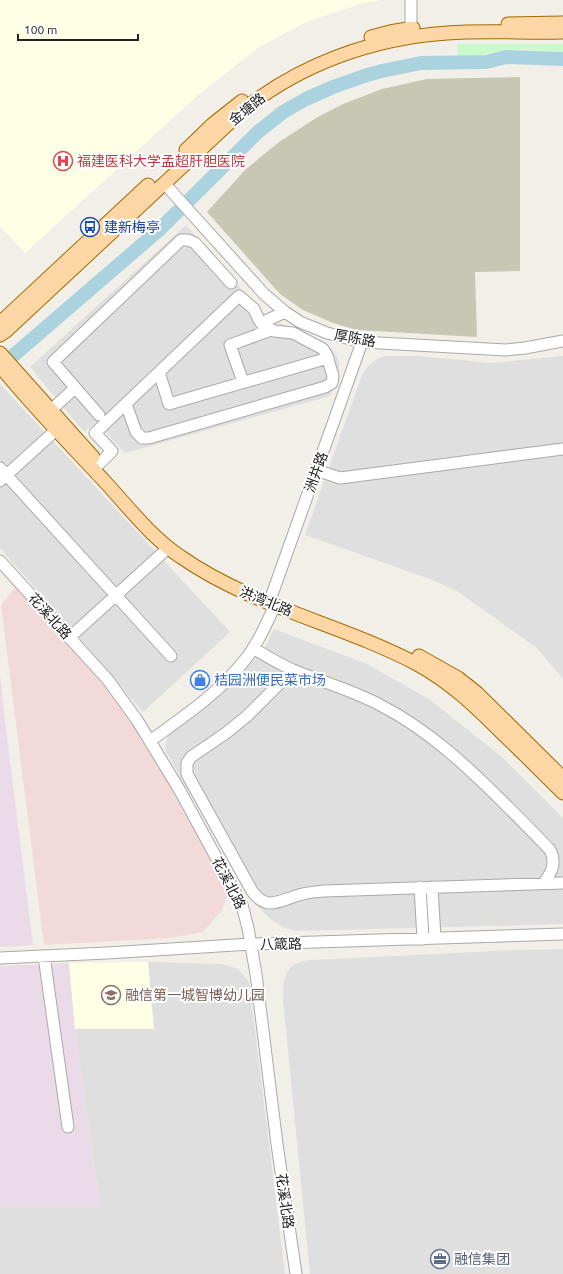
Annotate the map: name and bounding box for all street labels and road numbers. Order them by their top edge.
street label: 金塘路 [226,90,268,128]
street label: 厚陈路 [333,326,377,350]
street label: 洲井路 [301,450,331,494]
street label: 洪湾北路 [237,583,295,619]
street label: 花溪北路 [25,590,75,642]
street label: 花溪北路 [209,854,249,912]
street label: 八箴路 [260,936,302,952]
street label: 花溪北路 [273,1172,297,1230]

